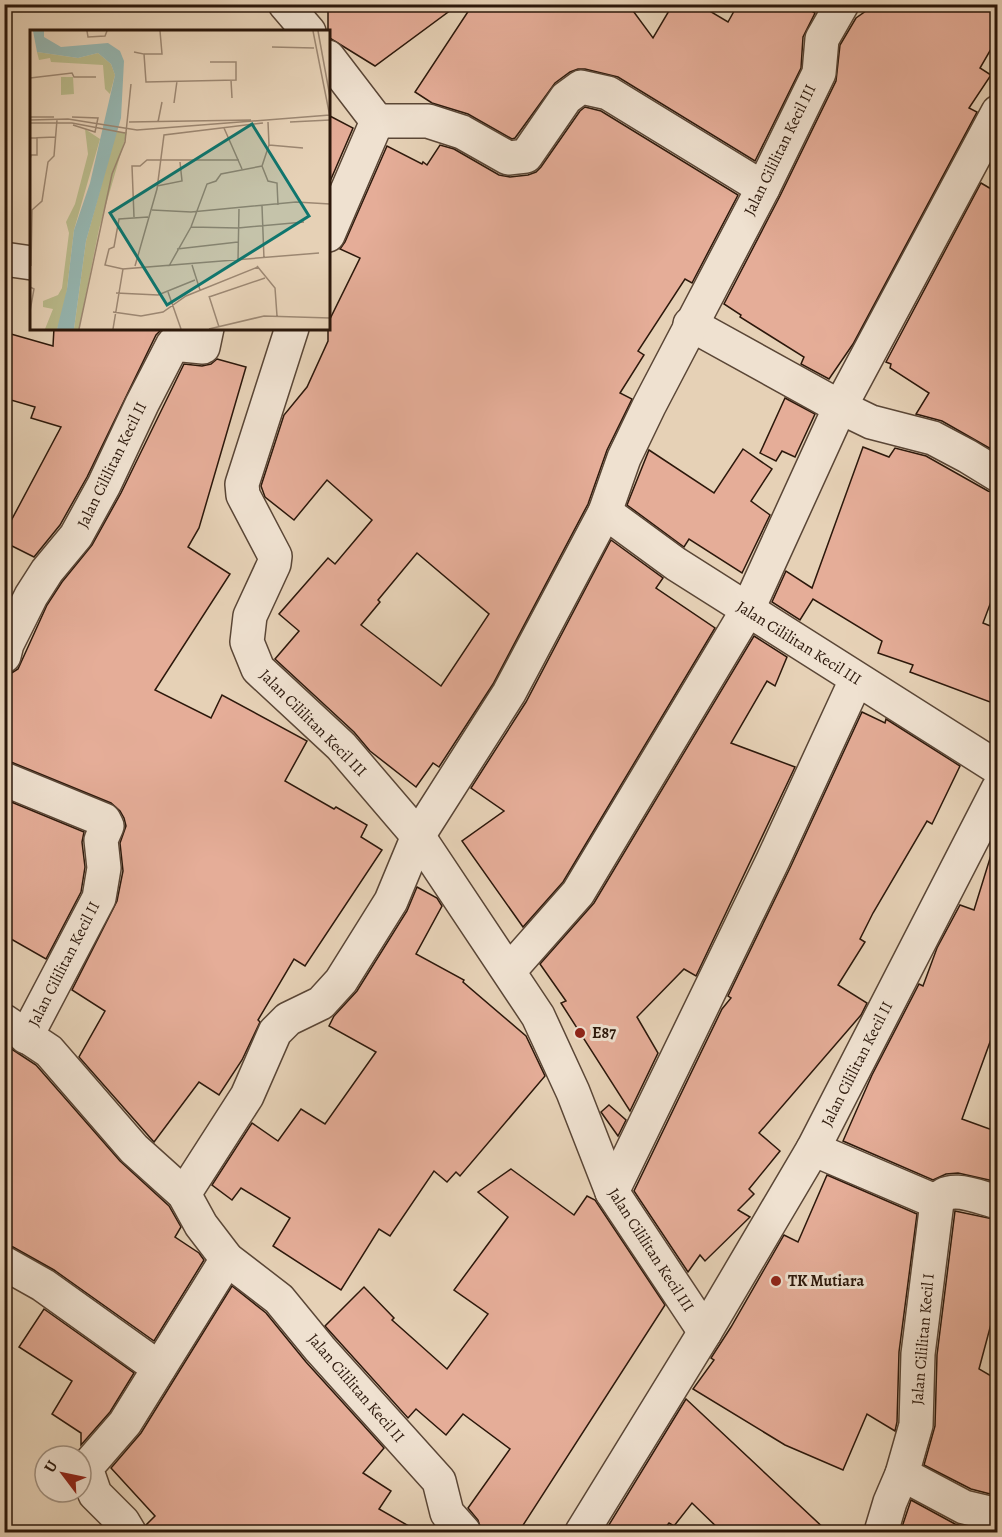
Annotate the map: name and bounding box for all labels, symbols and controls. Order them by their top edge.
inset map [30,30,330,330]
street label: Jalan Cililitan Kecil III [739,81,821,219]
street label: Jalan Cililitan Kecil II [72,398,152,532]
street label: Jalan Cililitan Kecil III [732,596,866,690]
street label: Jalan Cililitan Kecil III [254,664,372,782]
street label: Jalan Cililitan Kecil II [23,898,105,1030]
street label: Jalan Cililitan Kecil II [816,998,898,1130]
place label: E87 [592,1022,616,1044]
marker: E87 [573,1026,587,1040]
street label: Jalan Cililitan Kecil III [603,1184,699,1316]
place label: TK Mutiara [788,1270,864,1292]
street label: Jalan Cililitan Kecil I [906,1272,940,1406]
marker: TK Mutiara [769,1274,783,1288]
street label: Jalan Cililitan Kecil II [302,1329,410,1447]
north arrow [33,1444,93,1504]
text: U [39,1456,63,1477]

